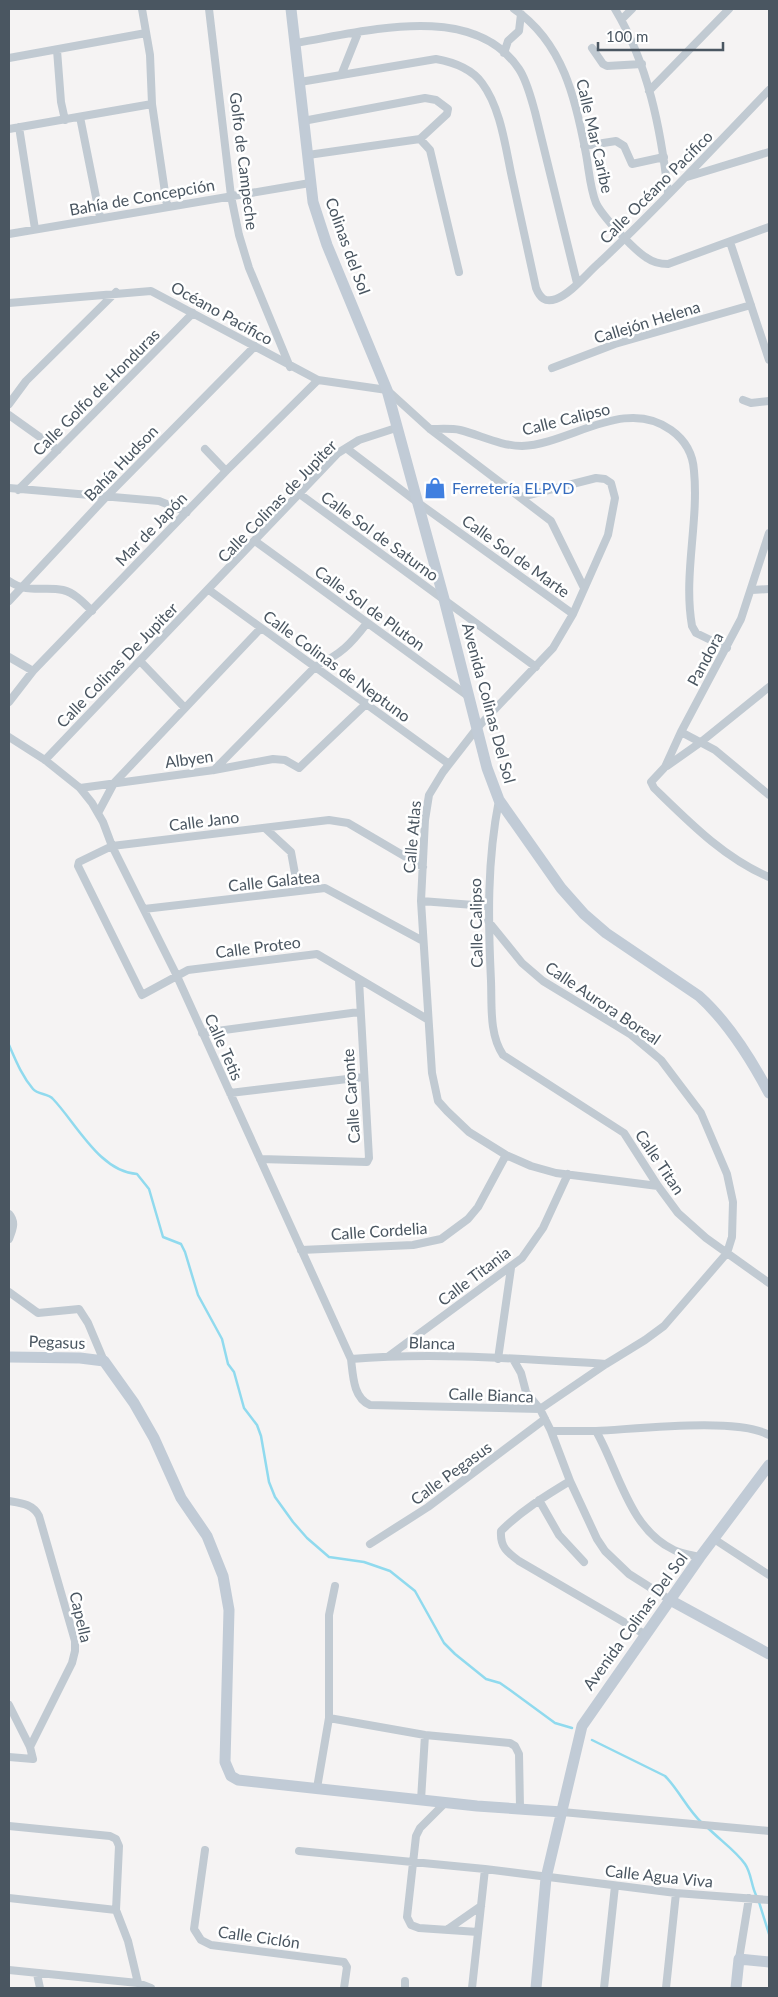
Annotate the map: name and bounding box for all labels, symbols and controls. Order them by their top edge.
scale bar [598,20,723,52]
text: 100 m [606,27,648,45]
street label: Calle Mar Caribe [573,77,618,195]
street label: Golfo de Campeche [227,91,262,231]
street label: Calle Océano Pacifico [595,126,716,247]
street label: Bahía de Concepción [68,174,216,219]
street label: Colinas del Sol [322,195,375,297]
street label: Océano Pacifico [168,277,276,348]
street label: Callejón Helena [591,296,702,347]
street label: Calle Golfo de Honduras [28,324,163,459]
street label: Calle Calipso [520,398,612,439]
street label: Bahía Hudson [80,421,161,504]
street label: Calle Colinas de Jupiter [213,435,340,566]
shop icon: Ferretería ELPVD [422,475,448,501]
place label: Ferretería ELPVD [452,478,574,497]
street label: Calle Sol de Saturno [318,487,443,585]
street label: Mar de Japón [111,488,190,569]
street label: Calle Sol de Marte [459,510,574,601]
street label: Calle Sol de Pluton [311,561,429,654]
street label: Calle Colinas De Jupiter [52,598,181,731]
street label: Calle Colinas de Neptuno [260,606,415,725]
street label: Avenida Colinas Del Sol [459,621,520,785]
street label: Pandora [683,629,727,689]
street label: Albyen [163,746,214,771]
street label: Calle Atlas [399,800,424,874]
street label: Calle Jano [168,807,240,834]
street label: Calle Galatea [227,866,321,895]
street label: Calle Calipso [465,878,486,968]
street label: Calle Proteo [214,932,302,961]
street label: Calle Aurora Boreal [542,957,665,1048]
street label: Calle Tetis [201,1011,248,1083]
street label: Calle Caronte [338,1048,363,1144]
street label: Calle Titan [632,1126,689,1198]
street label: Calle Cordelia [330,1218,428,1243]
street label: Calle Titania [434,1242,514,1309]
street label: Pegasus [28,1331,86,1352]
street label: Blanca [408,1332,456,1353]
street label: Calle Bianca [448,1384,534,1405]
street label: Calle Pegasus [407,1437,495,1508]
street label: Avenida Colinas Del Sol [578,1548,691,1693]
street label: Capella [66,1590,97,1644]
street label: Calle Agua Viva [604,1860,714,1891]
street label: Calle Ciclón [217,1921,301,1952]

